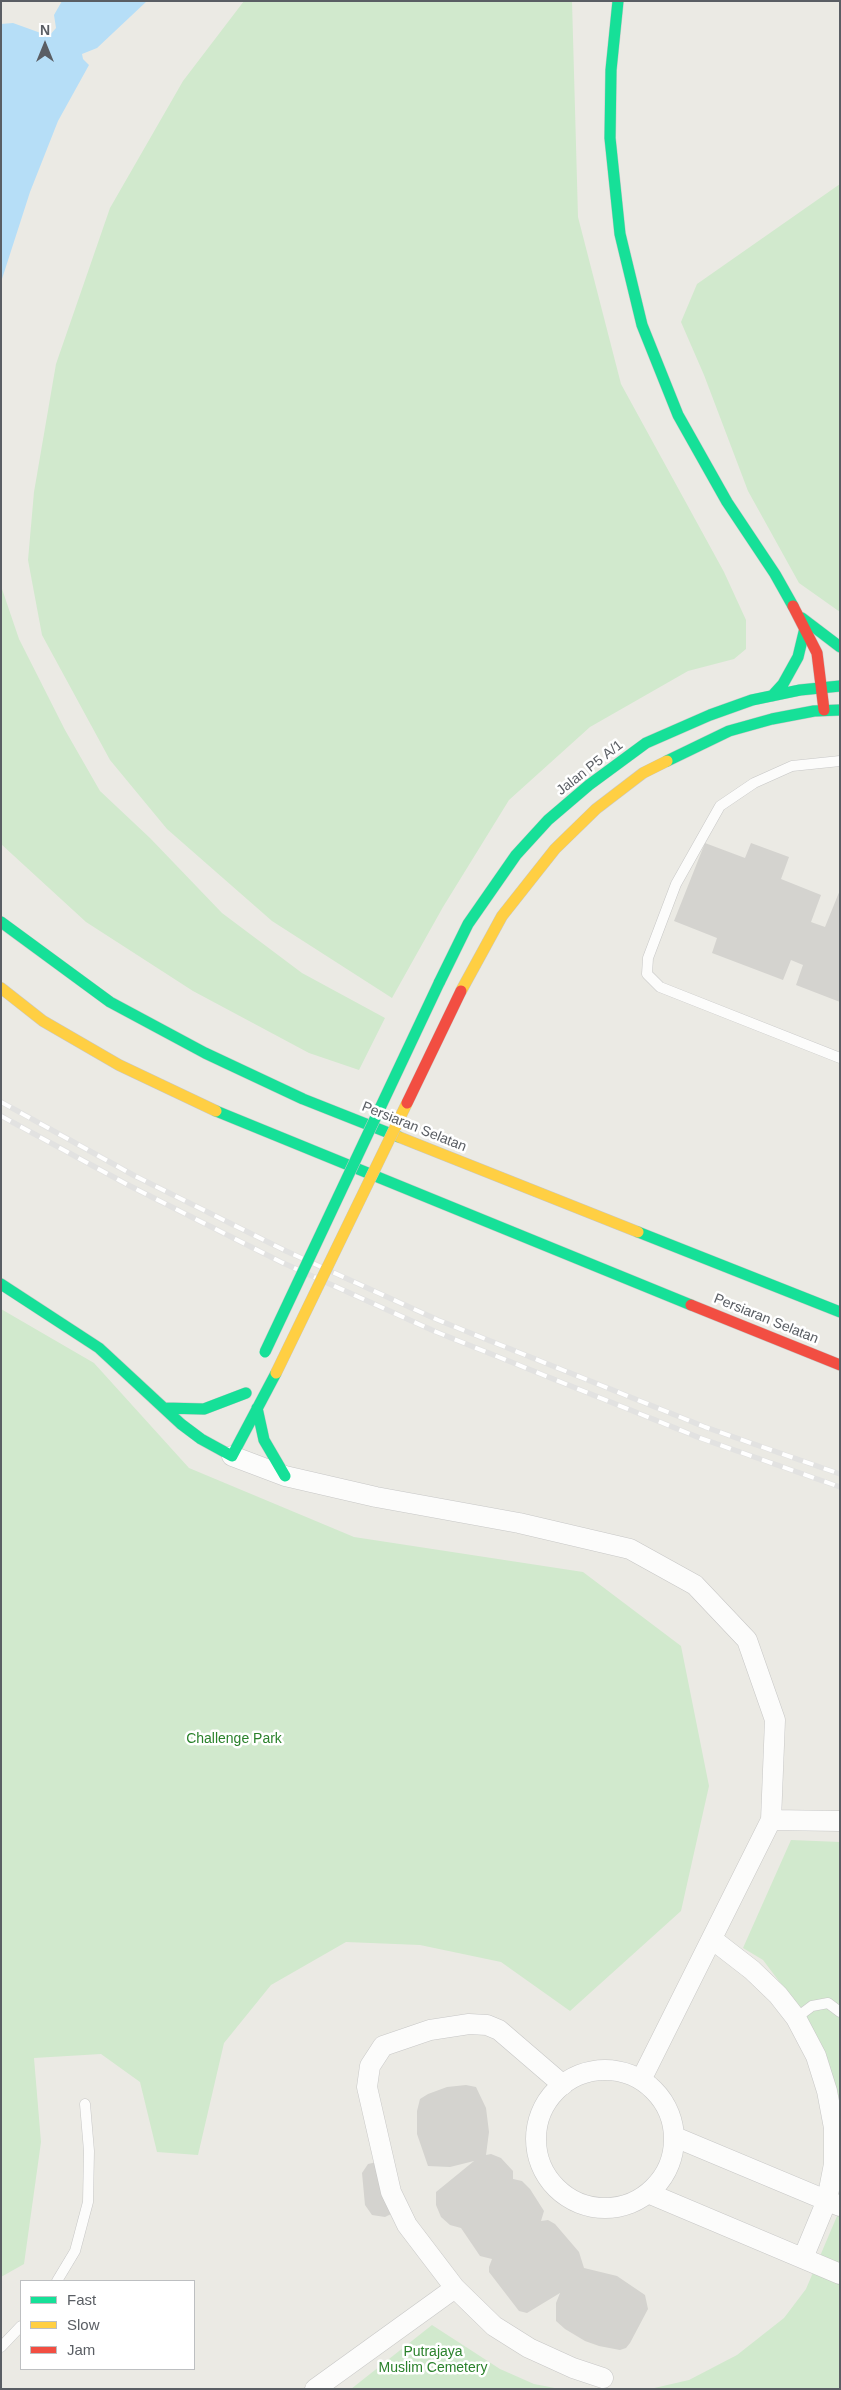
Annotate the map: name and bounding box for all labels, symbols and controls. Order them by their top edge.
north arrow [20,20,70,70]
text: N [40,22,50,38]
street label: Jalan P5 A/1 [554,737,626,799]
street label: Persiaran Selatan [359,1098,469,1156]
street label: Persiaran Selatan [711,1290,821,1348]
park label: Challenge Park [186,1731,282,1747]
legend [20,2280,195,2370]
text: Fast [67,2291,96,2308]
text: Slow [67,2316,100,2333]
text: Jam [67,2341,95,2358]
park label: Putrajaya Muslim Cemetery [379,2344,487,2376]

